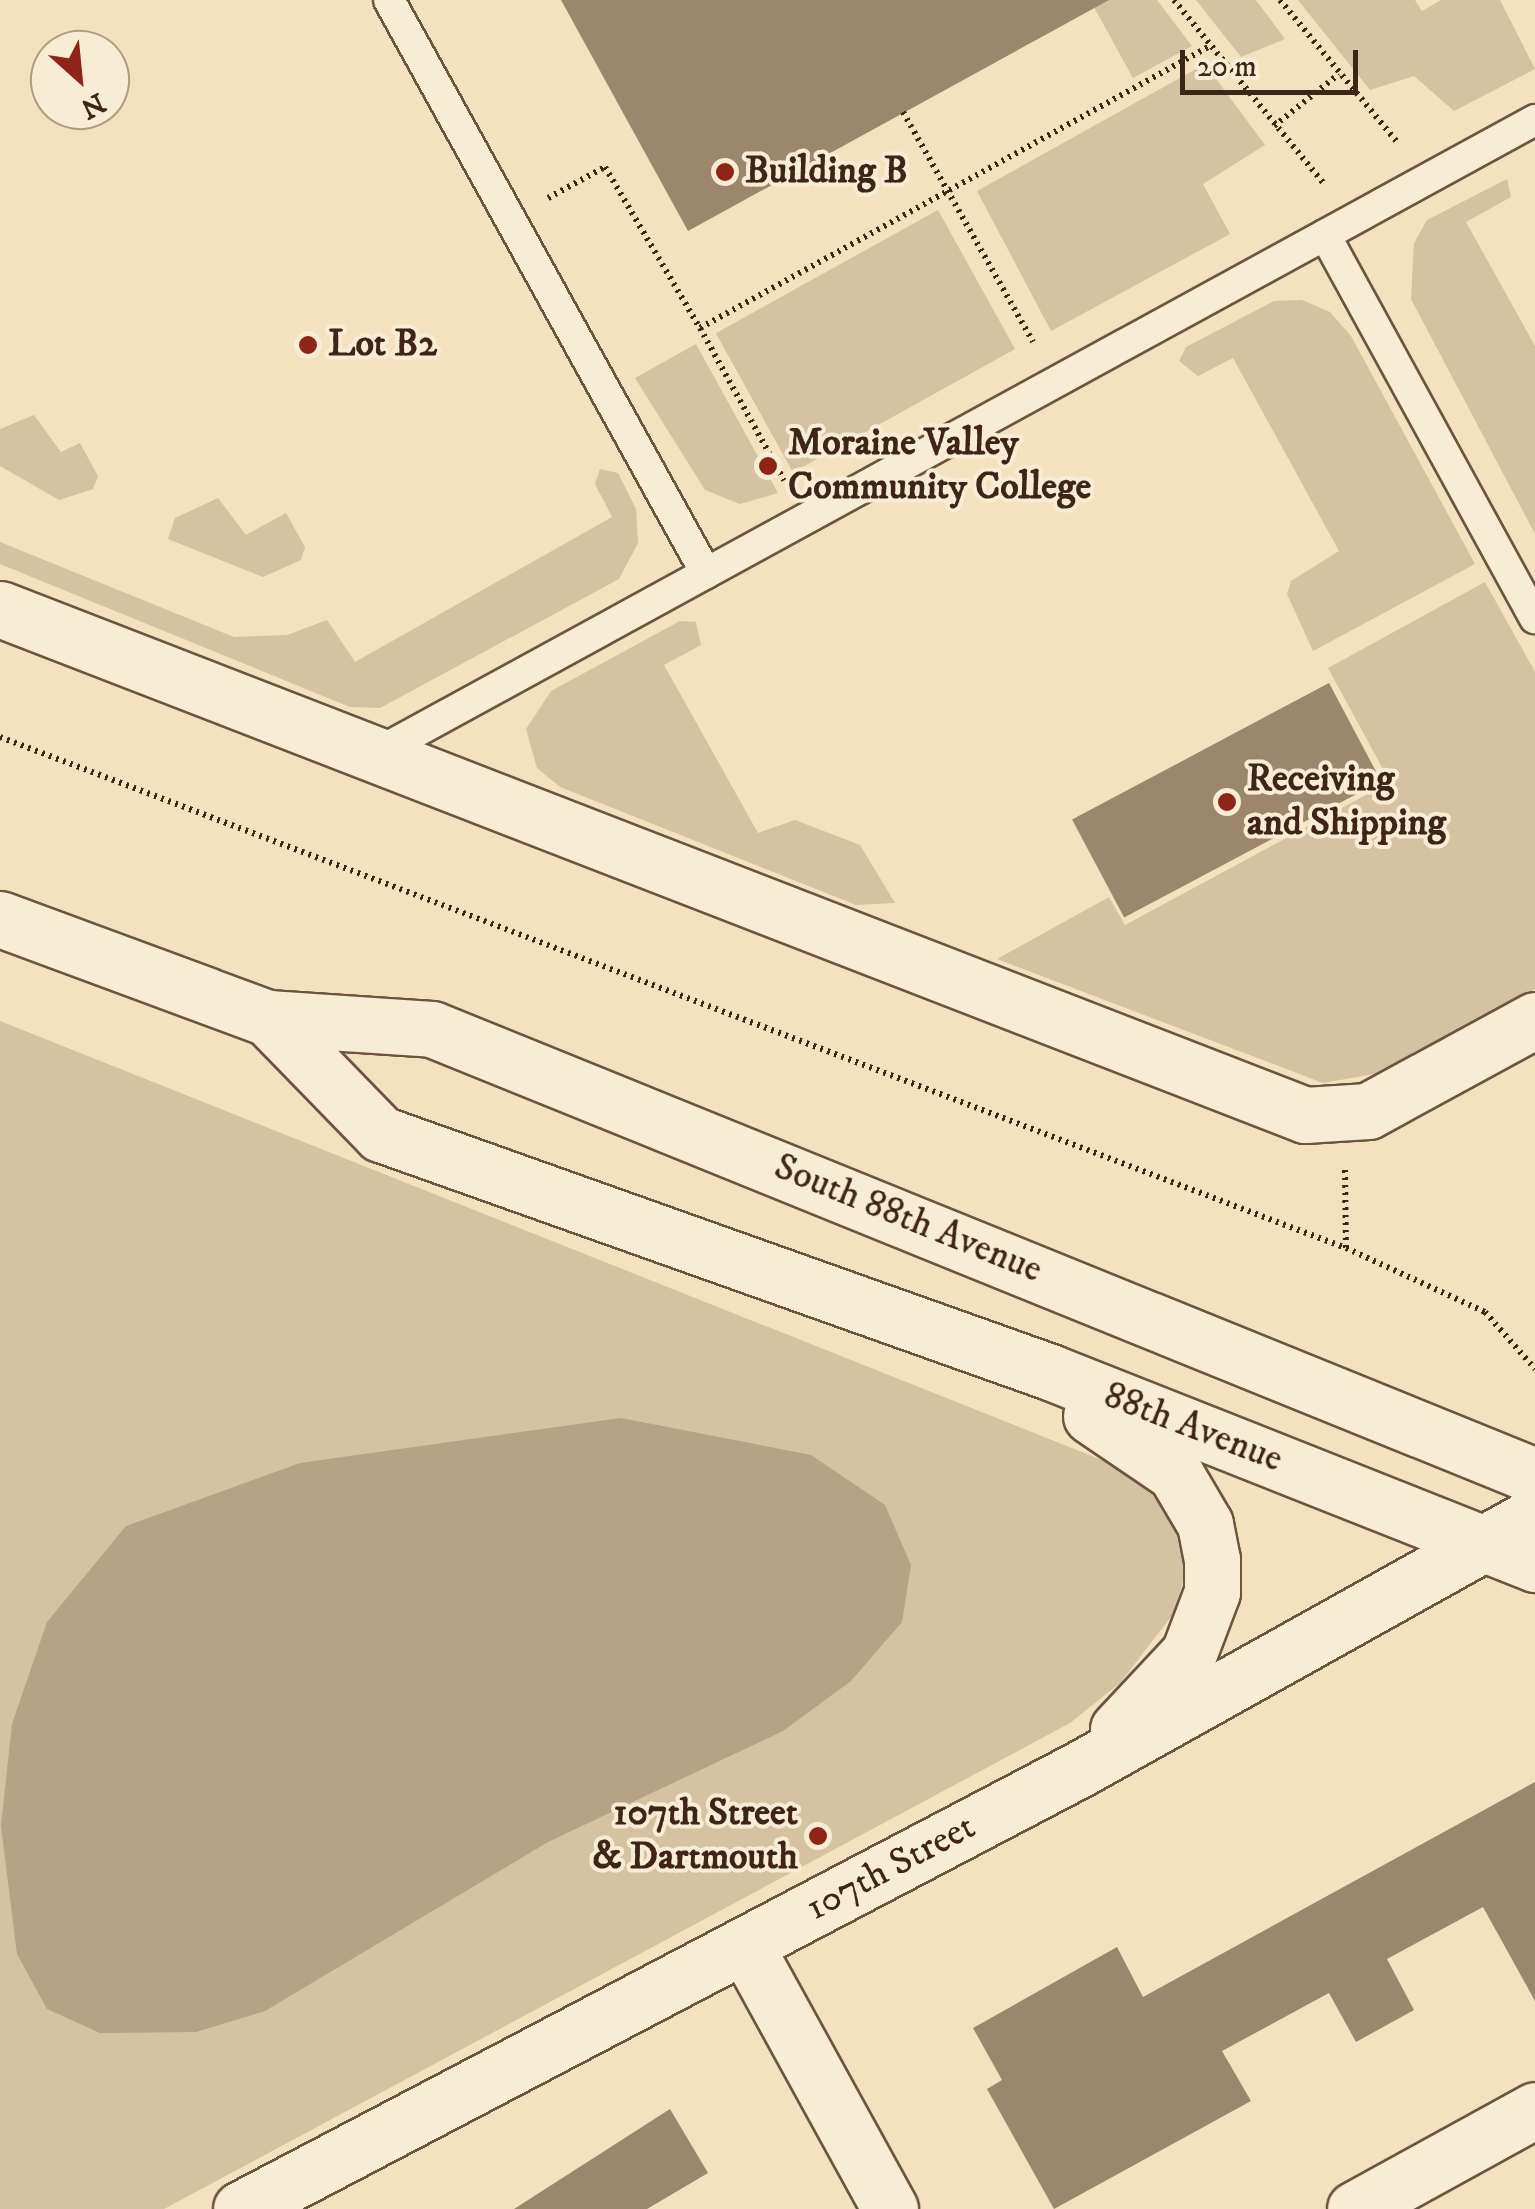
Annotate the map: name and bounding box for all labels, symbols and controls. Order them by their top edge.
north arrow [30,30,130,130]
scale bar [1185,30,1362,92]
text: 20 m [1197,49,1257,86]
text: N [75,85,111,126]
place label: Building B [745,149,908,195]
marker: Building B [714,161,736,183]
place label: Lot B2 [328,322,437,368]
marker: Lot B2 [297,334,319,356]
place label: Moraine Valley Community College [788,421,1091,510]
marker: Moraine Valley Community College [757,455,779,477]
place label: Receiving and Shipping [1247,757,1446,846]
marker: Receiving and Shipping [1216,791,1238,813]
street label: South 88th Avenue [767,1145,1049,1293]
street label: 88th Avenue [1097,1373,1289,1483]
place label: 107th Street & Dartmouth [592,1791,798,1880]
street label: 107th Street [799,1805,983,1931]
marker: 107th Street & Dartmouth [807,1825,829,1847]

